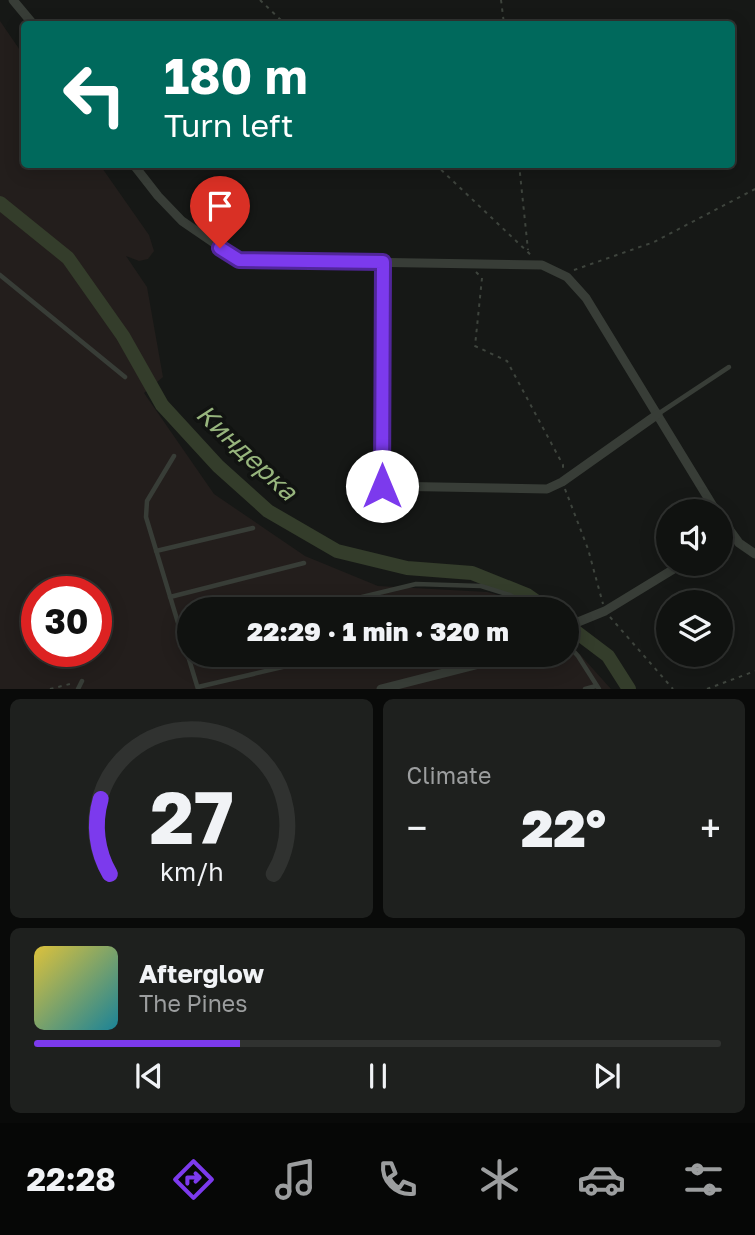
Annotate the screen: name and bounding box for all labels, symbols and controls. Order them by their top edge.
text: 180 m [164,46,308,105]
icon: left [49,49,140,140]
text: Turn left [164,106,293,144]
pin [190,176,250,248]
icon: arrive [201,187,239,225]
water label: Киндерка [190,398,305,507]
position arrow [345,449,419,523]
map controls [656,499,733,667]
button: sound [656,499,733,576]
speed limit sign: 30 [21,576,112,667]
button: layers [656,590,733,667]
text: 22:29 · 1 min · 320 m [247,616,509,647]
text: Climate [407,761,491,789]
text: 27 [149,774,233,861]
text: 22° [521,796,606,858]
text: − [407,805,427,850]
text: + [700,805,721,850]
text: km/h [159,856,223,887]
text: Afterglow [139,958,264,989]
text: The Pines [139,989,247,1017]
icon: previous [130,1057,168,1095]
icon: pause [359,1057,397,1095]
icon: next [588,1057,626,1095]
icon: directions [169,1155,218,1204]
icon: music [271,1155,320,1204]
icon: phone [373,1155,422,1204]
icon: climate [475,1155,524,1204]
icon: car [577,1155,626,1204]
icon: filters [679,1155,728,1204]
text: 22:28 [27,1160,116,1198]

